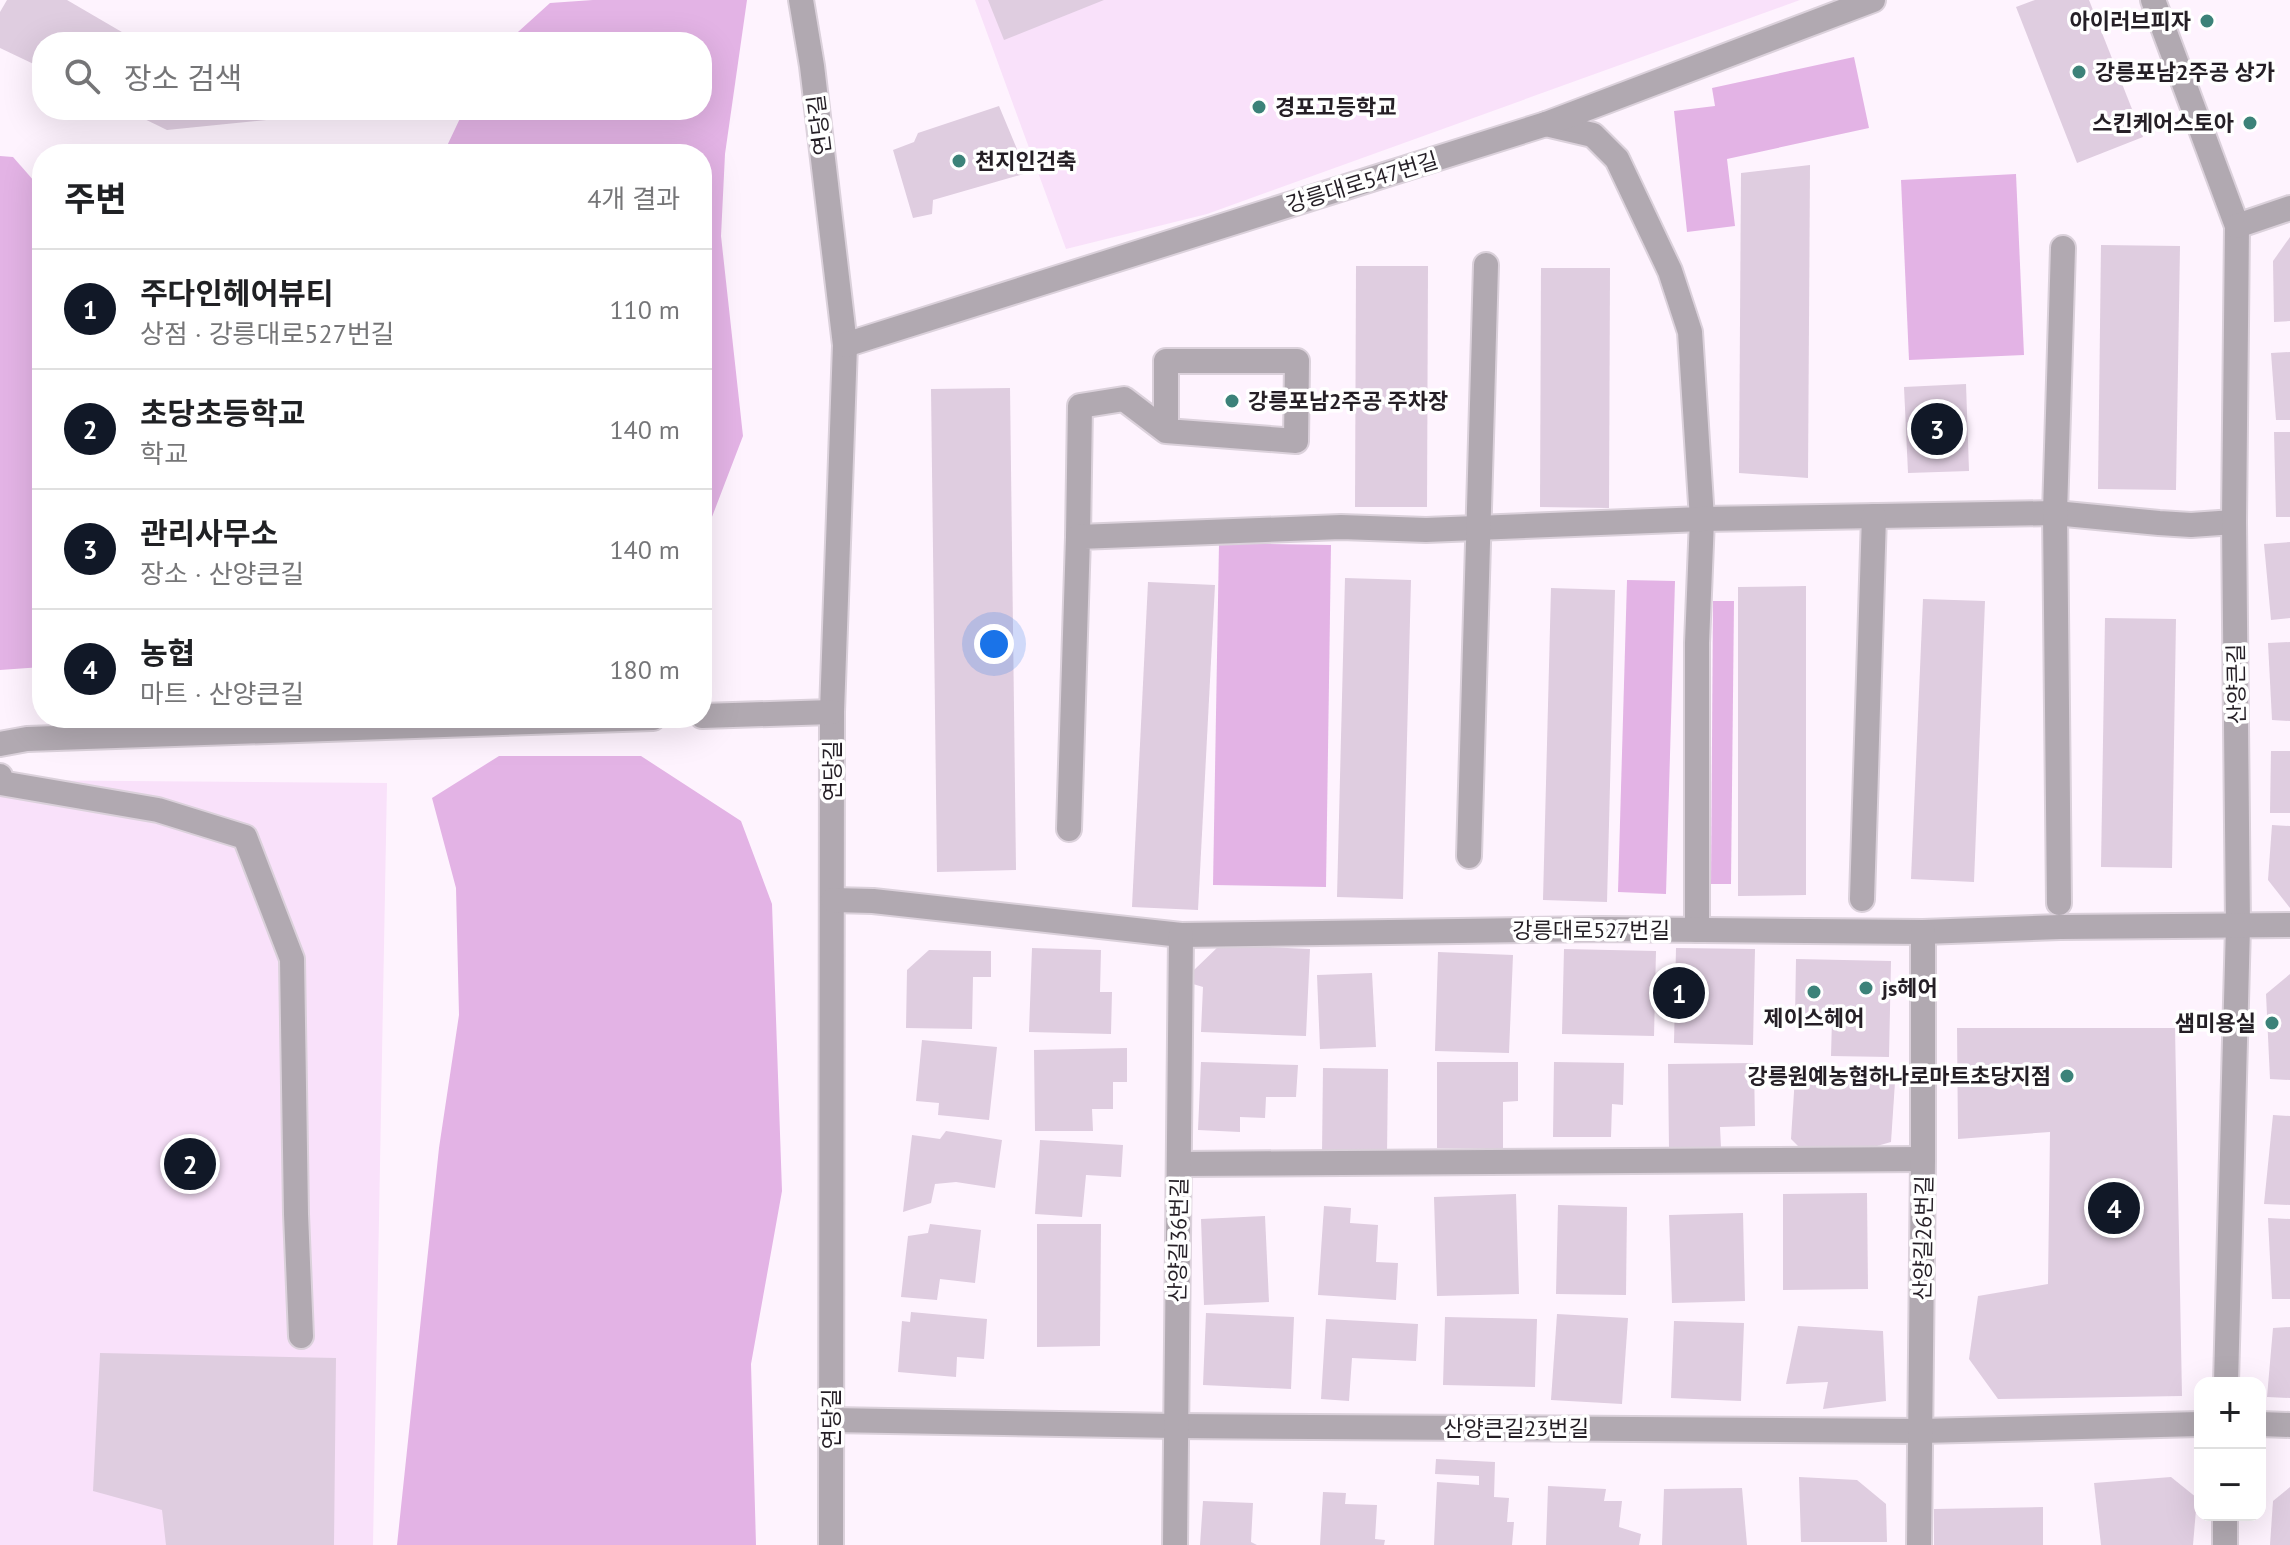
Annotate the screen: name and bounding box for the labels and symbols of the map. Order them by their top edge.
place label: 아이러브피자 [2070,7,2191,35]
marker: 아이러브피자 [2198,12,2216,30]
place label: 강릉포남2주공 상가 [2095,58,2275,86]
marker: 강릉포남2주공 상가 [2070,63,2088,81]
street label: 연당길 [801,93,837,157]
place label: 경포고등학교 [1275,93,1396,121]
marker: 경포고등학교 [1250,98,1268,116]
place label: 스킨케어스토아 [2092,109,2234,137]
marker: 스킨케어스토아 [2241,114,2259,132]
street label: 강릉대로547번길 [1283,146,1441,218]
place label: 천지인건축 [975,147,1076,175]
marker: 천지인건축 [950,152,968,170]
place label: 강릉포남2주공 주차장 [1248,387,1448,415]
marker: 강릉포남2주공 주차장 [1223,392,1241,410]
pin: 3 [1911,399,1963,459]
your location [974,624,1014,664]
street label: 산양큰길 [2221,643,2251,725]
street label: 연당길 [818,741,846,801]
street label: 강릉대로527번길 [1512,916,1670,944]
pin: 1 [1653,963,1705,1023]
place label: js헤어 [1881,974,1938,1002]
marker: js헤어 [1857,979,1875,997]
marker: 제이스헤어 [1805,983,1823,1001]
place label: 제이스헤어 [1763,1004,1865,1032]
place label: 샘미용실 [2175,1009,2256,1037]
marker: 샘미용실 [2263,1014,2281,1032]
place label: 강릉원예농협하나로마트초당지점 [1747,1062,2051,1090]
marker: 강릉원예농협하나로마트초당지점 [2058,1067,2076,1085]
pin: 2 [164,1134,216,1194]
street label: 산양길26번길 [1908,1175,1938,1301]
street label: 산양길36번길 [1163,1177,1193,1303]
pin: 4 [2088,1178,2140,1238]
street label: 연당길 [817,1389,845,1449]
street label: 산양큰길23번길 [1443,1414,1589,1442]

